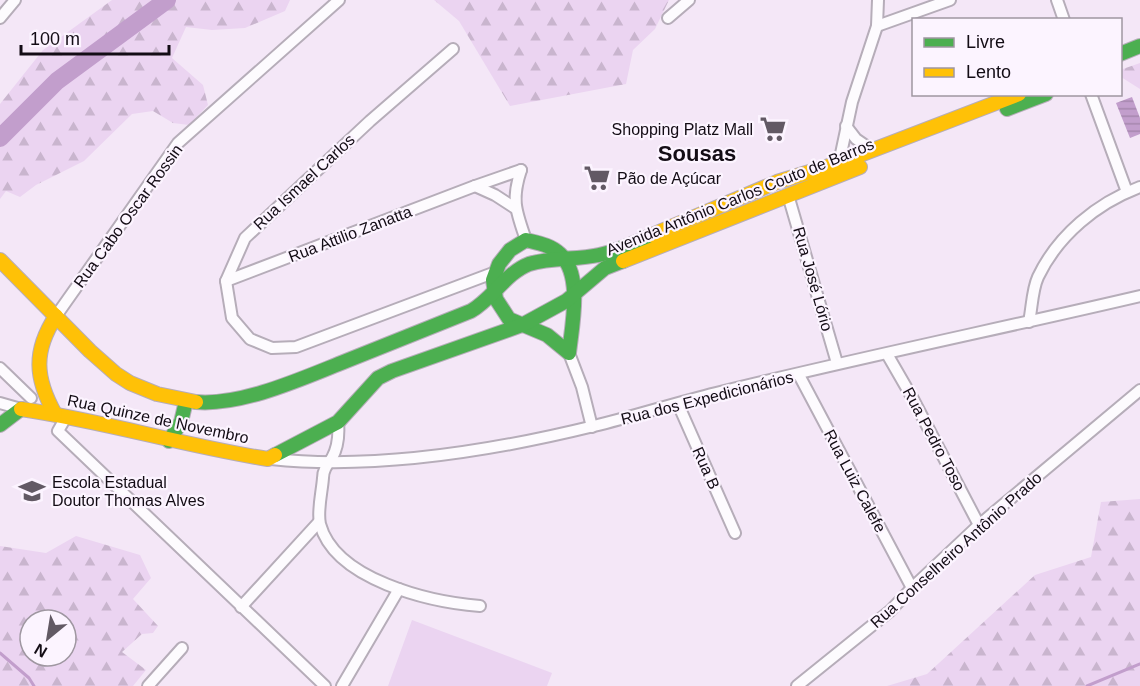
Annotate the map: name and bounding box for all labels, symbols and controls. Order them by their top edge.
scale bar [21,18,170,56]
legend [912,18,1122,96]
text: 100 m [30,29,80,49]
text: Livre [966,32,1005,52]
text: Lento [966,62,1011,82]
supermarket icon: Shopping Platz Mall [758,114,788,144]
place label: Shopping Platz Mall [612,121,753,138]
street label: Rua Ismael Carlos [250,131,358,233]
street label: Avenida Antônio Carlos Couto de Barros [604,135,876,259]
street label: Rua Cabo Oscar Rossin [70,141,186,291]
district label: Sousas [658,141,736,166]
supermarket icon: Pão de Açúcar [582,163,612,193]
place label: Pão de Açúcar [617,170,722,187]
street label: Rua Attilio Zanatta [286,203,414,265]
street label: Rua José Lório [790,225,836,333]
street label: Rua dos Expedicionários [619,368,795,428]
street label: Rua Pedro Toso [900,384,968,494]
street label: Rua Quinze de Novembro [66,391,250,447]
street label: Rua Luiz Calefe [821,427,889,535]
street label: Rua B [689,444,723,492]
street label: Rua Conselheiro Antônio Prado [867,469,1045,631]
place label: Escola Estadual Doutor Thomas Alves [52,474,205,509]
school or university icon: Escola Estadual Doutor Thomas Alves [17,476,47,506]
north arrow [18,608,78,668]
text: N [31,640,50,661]

